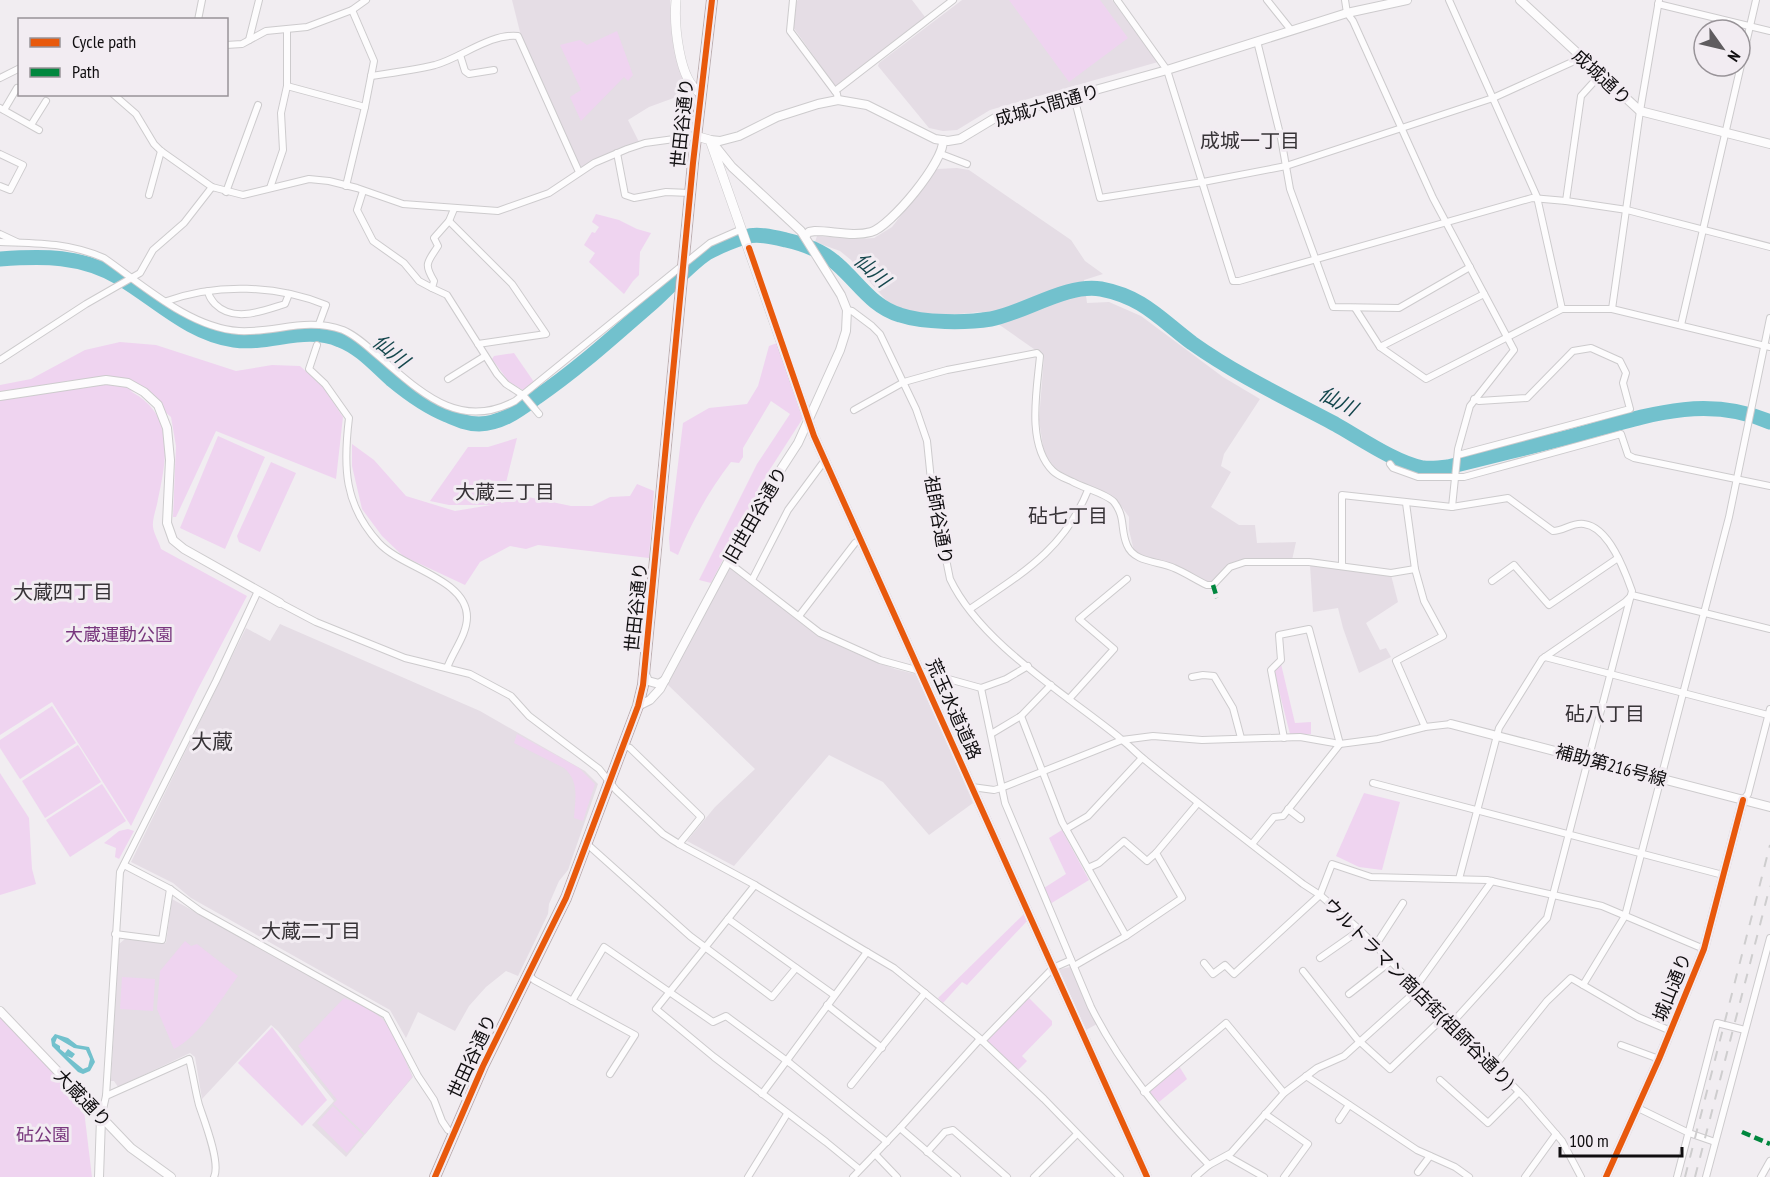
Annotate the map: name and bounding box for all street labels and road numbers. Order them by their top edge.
street label: 成城通り [1568,44,1636,110]
street label: 世田谷通り [666,77,698,169]
street label: 成城六間通り [992,79,1102,131]
street label: 旧世田谷通り [718,462,792,568]
street label: 祖師谷通り [920,474,958,566]
street label: 世田谷通り [620,561,652,653]
street label: 荒玉水道道路 [922,655,986,763]
street label: 補助第216号線 [1553,739,1669,791]
street label: ウルトラマン商店街(祖師谷通り) [1319,893,1520,1094]
street label: 城山通り [1648,949,1696,1025]
street label: 世田谷通り [443,1010,501,1102]
street label: 大蔵通り [50,1064,116,1132]

